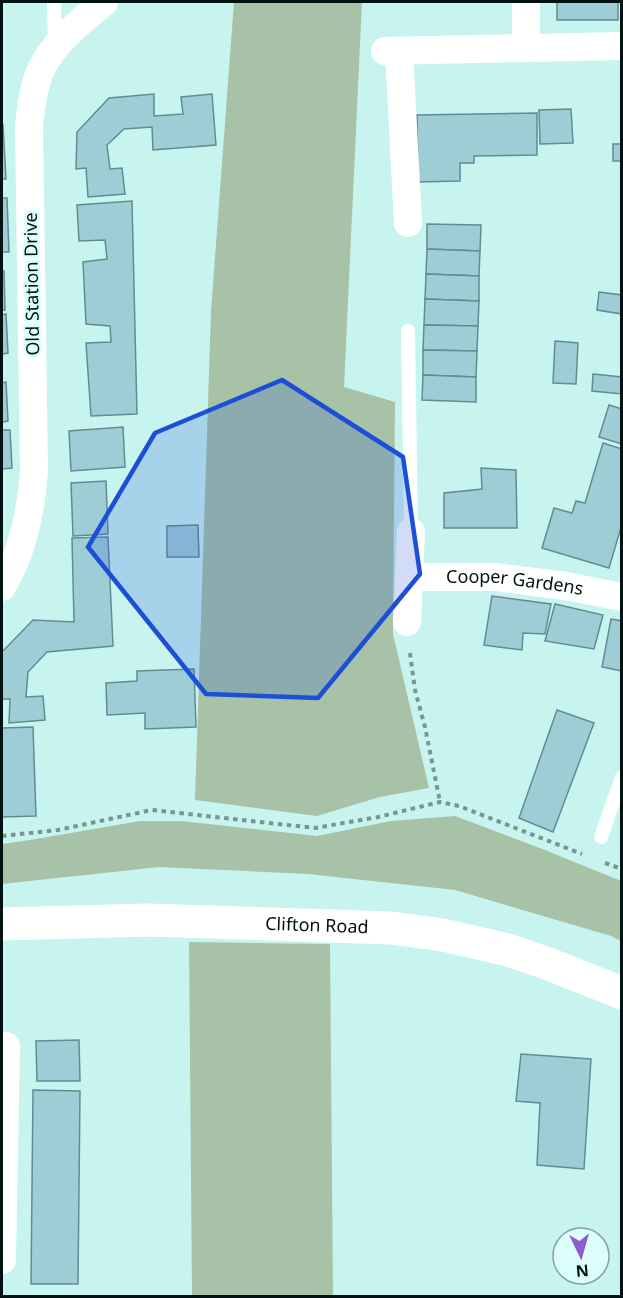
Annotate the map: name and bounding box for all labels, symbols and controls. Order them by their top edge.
street label: Old Station Drive [18,212,44,356]
street label: Cooper Gardens [446,564,586,600]
street label: Clifton Road [265,911,369,938]
north arrow [551,1226,611,1286]
text: N [575,1259,590,1282]

